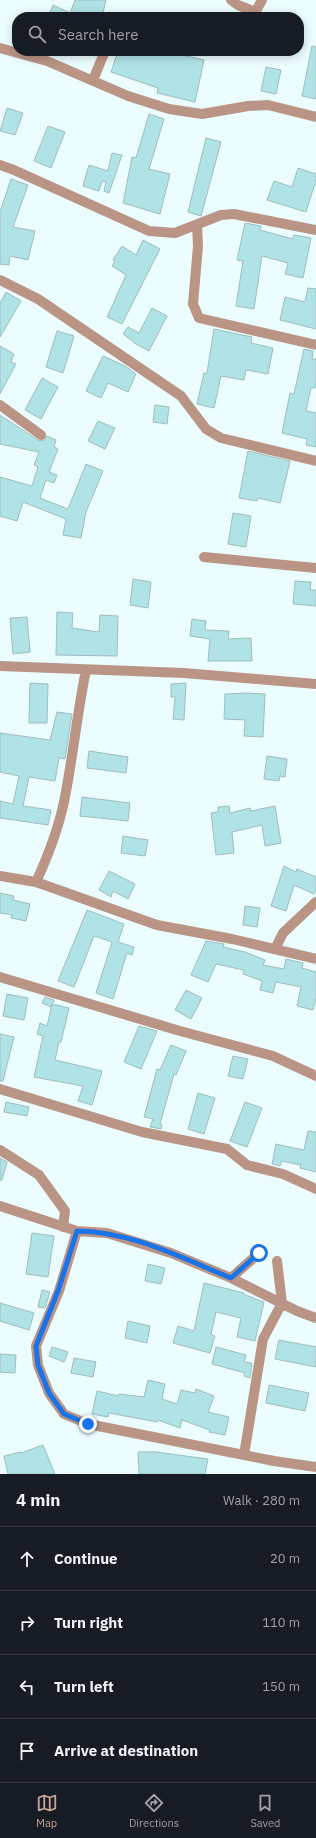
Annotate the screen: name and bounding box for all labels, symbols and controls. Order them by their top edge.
search box [12,12,304,56]
icon: search [26,23,48,45]
text: Search here [58,25,138,44]
route start [250,1244,268,1262]
route end [79,1415,97,1433]
text: 4 min [16,1489,60,1511]
text: Walk · 280 m [223,1492,300,1509]
icon: ahead [16,1548,38,1570]
text: Continue [54,1549,118,1568]
text: 20 m [270,1550,300,1567]
icon: right [16,1612,38,1634]
text: Turn right [54,1613,123,1632]
text: 110 m [262,1614,300,1631]
icon: left [16,1676,38,1698]
text: Turn left [54,1677,114,1696]
text: 150 m [262,1678,300,1695]
icon: arrive [16,1740,38,1762]
text: Arrive at destination [54,1741,198,1760]
tab: Map [36,1792,58,1830]
tab: Directions [129,1792,179,1830]
tab: Saved [250,1792,280,1830]

